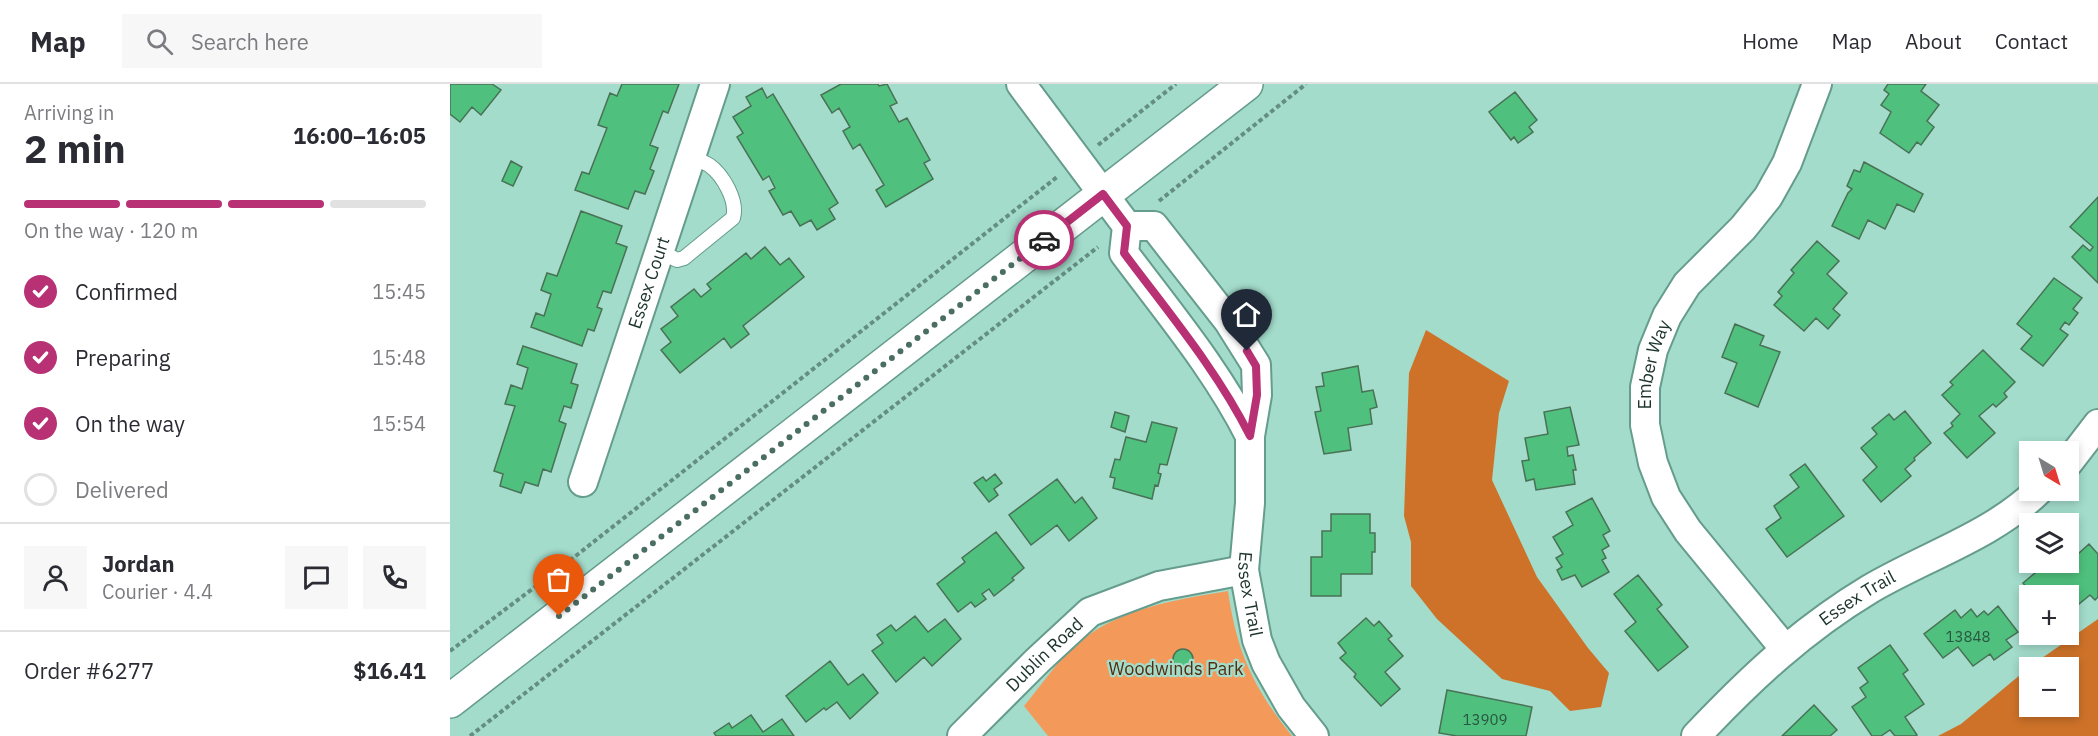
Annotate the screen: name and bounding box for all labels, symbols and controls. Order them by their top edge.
search box [122,14,542,68]
text: Map [30,23,86,60]
icon: search [143,25,176,58]
text: Search here [191,27,309,56]
text: Home [1742,27,1799,55]
text: Map [1832,27,1872,55]
text: About [1905,27,1962,55]
text: Contact [1995,27,2068,55]
text: Arriving in [24,99,114,126]
text: 16:00–16:05 [293,121,426,150]
text: 2 min [24,123,126,174]
courier [1014,210,1074,270]
text: On the way · 120 m [24,217,198,244]
icon: car [1028,224,1061,257]
street label: Essex Court [623,234,675,331]
icon: check [24,275,57,308]
text: Confirmed [75,277,178,306]
text: 15:45 [372,278,426,305]
pin [1221,289,1272,351]
icon: home [1230,298,1263,331]
street label: Ember Way [1633,316,1675,409]
icon: check [24,341,57,374]
text: Preparing [75,343,170,372]
text: 15:48 [372,344,426,371]
icon: check [24,407,57,440]
text: On the way [75,409,185,438]
text: 15:54 [372,410,426,437]
north arrow [2019,441,2079,501]
map controls [2019,441,2079,717]
text: Delivered [75,475,169,504]
button: layers [2019,513,2079,573]
button: person [24,546,87,609]
button: chat [285,546,348,609]
button: phone [363,546,426,609]
text: Jordan [102,549,175,578]
street label: Essex Trail [1233,551,1268,639]
pin [533,554,584,616]
icon: bag [542,563,575,596]
street label: Essex Trail [1814,565,1899,630]
text: Courier · 4.4 [102,578,213,605]
button: + [2019,585,2079,645]
street label: Dublin Road [1001,612,1088,696]
house number: 13848 [1945,627,1991,646]
text: Order #6277 [24,656,154,685]
text: $16.41 [353,656,426,685]
park label: Woodwinds Park [1109,657,1244,680]
button: − [2019,657,2079,717]
house number: 13909 [1462,710,1508,729]

